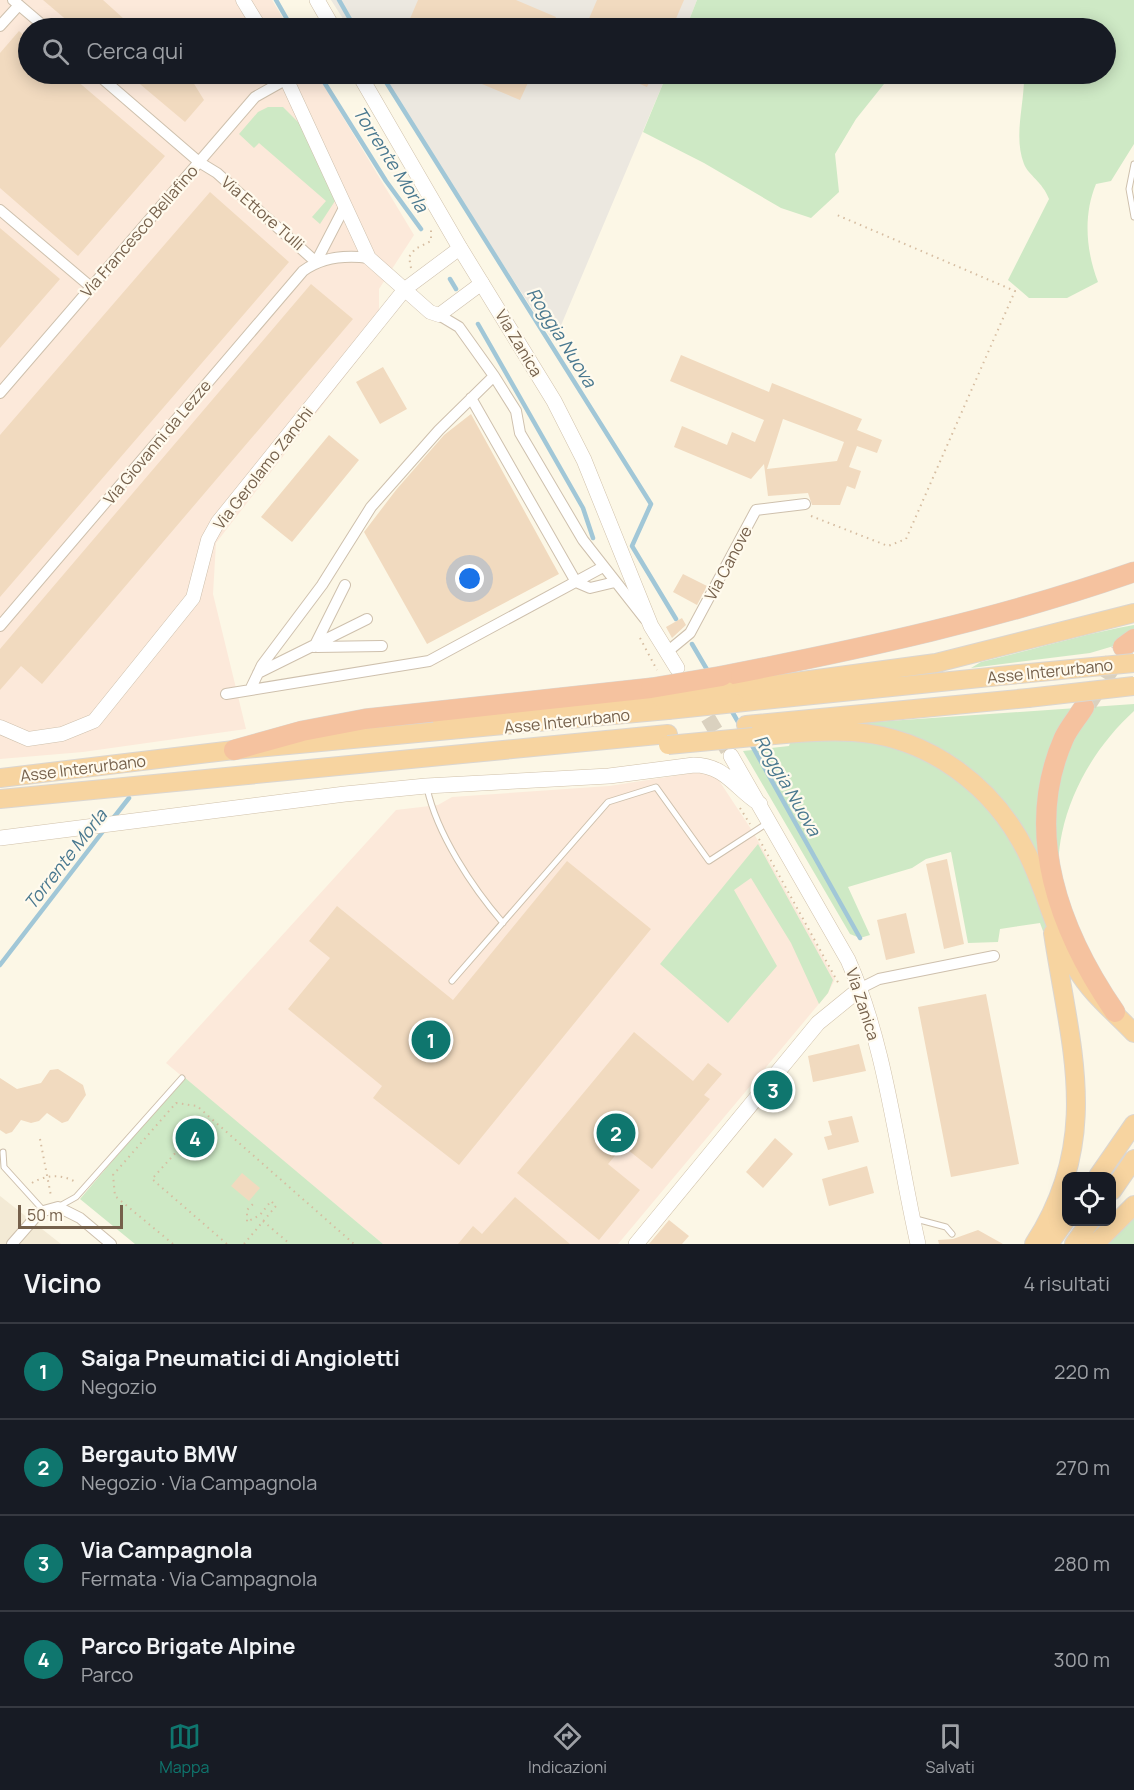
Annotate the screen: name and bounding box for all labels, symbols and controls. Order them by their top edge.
search box [18,18,1116,84]
icon: search [39,35,72,68]
text: Cerca qui [87,36,183,66]
water label: Torrente Morla [348,102,435,217]
street label: Via Francesco Bellafino [75,160,203,302]
street label: Via Ettore Tulli [217,171,309,255]
water label: Roggia Nuova [522,283,603,392]
street label: Via Zanica [490,305,548,381]
street label: Via Giovanni da Lezze [98,375,216,509]
street label: Via Gerolamo Zanchi [208,402,318,534]
street label: Via Canove [699,522,757,604]
your location [455,564,484,593]
street label: Asse Interurbano [986,653,1114,689]
street label: Asse Interurbano [503,703,631,739]
water label: Roggia Nuova [749,730,827,841]
street label: Asse Interurbano [19,749,147,787]
water label: Torrente Morla [18,803,112,914]
street label: Via Zanica [841,965,885,1043]
pin: 1 [412,1018,450,1062]
pin: 3 [754,1068,792,1112]
pin: 2 [596,1110,636,1156]
pin: 4 [176,1116,214,1160]
map controls [1062,1172,1116,1226]
button: locate [1062,1172,1116,1226]
scale bar [18,1202,123,1230]
text: 50 m [27,1204,63,1226]
text: Vicino [24,1265,101,1301]
text: 4 risultati [1023,1270,1110,1297]
text: Saiga Pneumatici di Angioletti [81,1343,400,1373]
text: 1 [39,1358,48,1385]
text: 220 m [1054,1358,1110,1385]
text: Negozio [81,1373,157,1400]
text: Bergauto BMW [81,1439,238,1469]
text: 2 [38,1454,49,1481]
text: 270 m [1055,1454,1110,1481]
text: Negozio · Via Campagnola [81,1469,317,1496]
text: Via Campagnola [81,1535,252,1565]
text: 3 [38,1550,49,1577]
text: 280 m [1054,1550,1110,1577]
text: Fermata · Via Campagnola [81,1565,317,1592]
text: Parco Brigate Alpine [81,1631,295,1661]
text: 4 [37,1646,50,1673]
text: 300 m [1054,1646,1110,1673]
text: Parco [81,1661,133,1688]
tab: Mappa [159,1720,209,1778]
tab: Indicazioni [528,1720,607,1778]
tab: Salvati [926,1720,975,1778]

